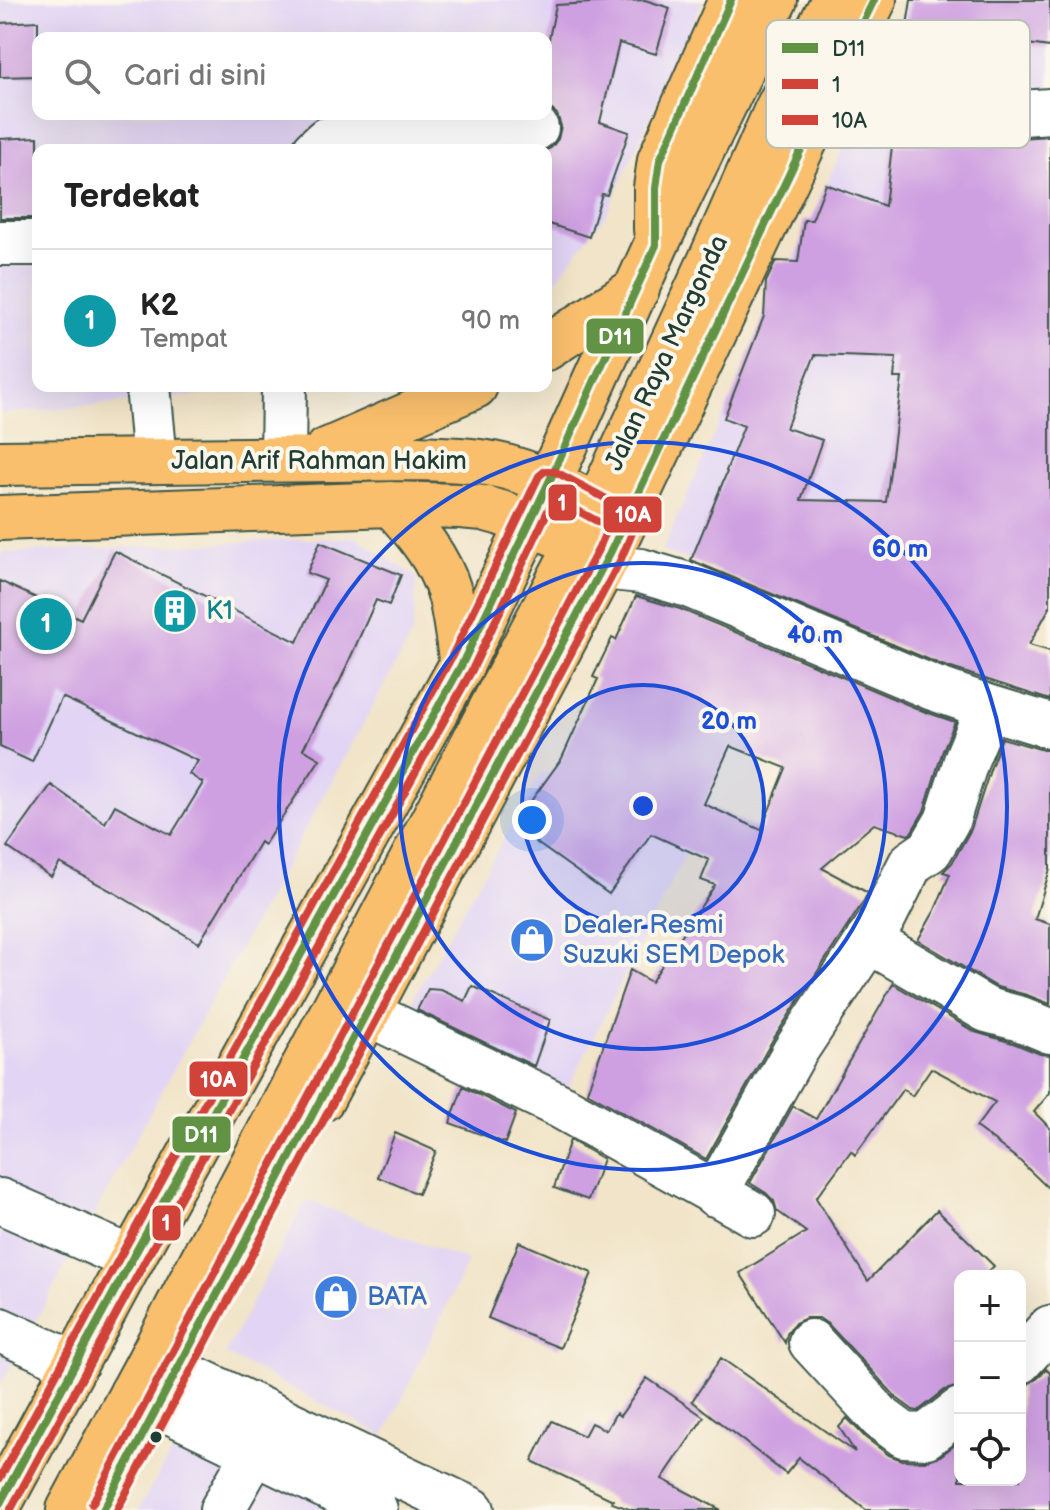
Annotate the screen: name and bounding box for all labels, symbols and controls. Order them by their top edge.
legend [766,20,1030,148]
search box [32,32,552,120]
text: D11 [832,36,865,63]
icon: search [60,54,104,98]
text: Cari di sini [124,58,266,94]
text: 1 [832,72,841,99]
text: 10A [832,108,867,135]
text: Terdekat [64,176,199,217]
street label: Jalan Raya Margonda [599,230,735,476]
text: K2 [140,288,178,324]
text: 1 [85,306,95,337]
text: 90 m [461,306,520,337]
line badge: D11 [585,317,645,355]
text: Tempat [140,324,228,355]
text: D11 [598,324,632,351]
street label: Jalan Arif Rahman Hakim [171,446,467,477]
line badge: 1 [547,483,578,522]
text: 1 [557,490,567,517]
line badge: 10A [602,495,663,534]
text: 10A [615,502,652,529]
text: 60 m [872,535,928,564]
building icon: K1 [151,587,199,635]
pin: 1 [20,594,72,654]
place label: K1 [206,596,233,627]
text: 40 m [787,621,843,650]
text: 20 m [701,707,757,736]
centre of rings [629,792,657,820]
your location [512,800,552,840]
place label: Dealer Resmi Suzuki SEM Depok [563,910,785,971]
shop icon: Dealer Resmi Suzuki SEM Depok [508,916,556,964]
line badge: 10A [188,1060,249,1098]
text: 10A [200,1067,237,1094]
line badge: D11 [171,1115,232,1154]
text: D11 [184,1122,218,1149]
line badge: 1 [151,1204,182,1242]
text: 1 [161,1210,171,1237]
map controls [954,1270,1026,1486]
button: + [954,1270,1026,1342]
shop icon: BATA [312,1273,360,1321]
place label: BATA [367,1282,427,1313]
button: − [954,1342,1026,1414]
button: locate [954,1414,1026,1486]
unlabelled marker [148,1429,164,1445]

